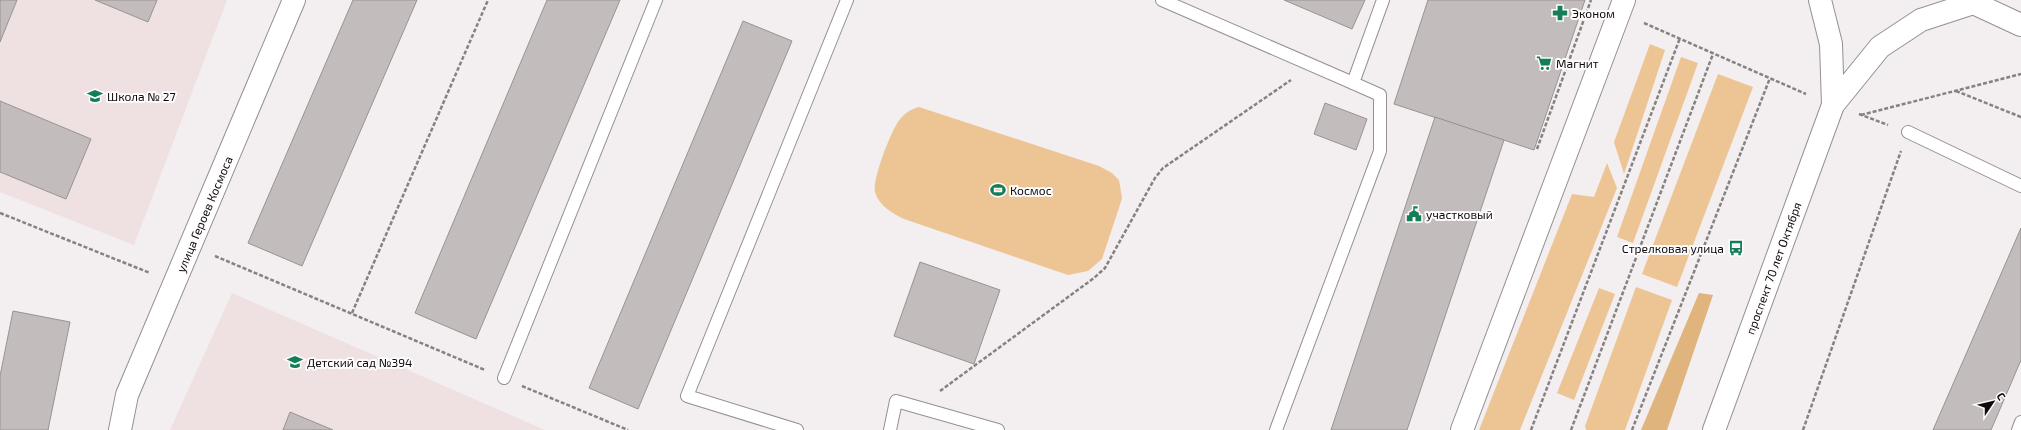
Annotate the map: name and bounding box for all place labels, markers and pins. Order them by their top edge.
pharmacy icon: Эконом [1551,4,1569,22]
place label: Эконом [1572,6,1615,20]
supermarket icon: Магнит [1535,54,1553,72]
place label: Магнит [1556,56,1599,70]
school or university icon: Школа № 27 [86,87,104,105]
place label: Школа № 27 [107,89,176,103]
sports icon: Космос [989,181,1007,199]
place label: Космос [1010,183,1052,197]
public building icon: участковый [1405,205,1423,223]
place label: участковый [1426,207,1493,222]
bus stop icon: Стрелковая улица [1727,239,1745,257]
place label: Стрелковая улица [1622,241,1724,256]
school or university icon: Детский сад №394 [286,353,304,371]
place label: Детский сад №394 [307,355,412,369]

